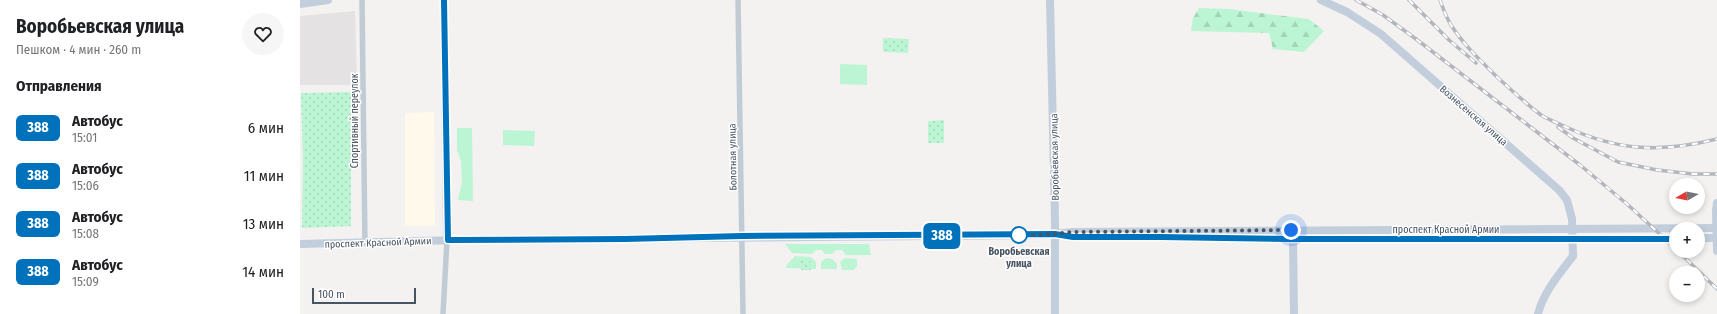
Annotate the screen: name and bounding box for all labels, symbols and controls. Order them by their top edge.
button: heart [242,13,284,55]
text: Воробьевская улица [16,15,184,38]
text: Пешком · 4 мин · 260 m [16,42,141,57]
street label: Спортивный переулок [349,73,361,168]
text: Отправления [16,77,102,95]
street label: Вознесенская улица [1437,83,1510,148]
text: Автобус [72,112,123,130]
street label: Воробьёвская улица [1048,113,1062,201]
text: 388 [27,119,49,136]
text: 6 мин [248,119,284,137]
street label: Болотная улица [726,123,740,191]
text: 15:01 [72,130,97,145]
text: Автобус [72,160,123,178]
text: 388 [27,167,49,184]
text: 11 мин [244,167,284,185]
text: 15:06 [72,178,99,193]
north arrow [1669,178,1705,214]
map controls [1669,178,1705,302]
text: Автобус [72,208,123,226]
text: 388 [27,215,49,232]
text: 13 мин [243,215,284,233]
your location [1281,220,1301,240]
button: + [1669,222,1705,258]
line badge: 388 [919,223,965,249]
street label: проспект Красной Армии [1393,224,1499,236]
text: 15:08 [72,226,99,241]
marker: Воробьевская улица [1010,226,1028,244]
text: 388 [931,227,953,244]
street label: проспект Красной Армии [324,235,432,251]
place label: Воробьевская улица [989,246,1049,270]
text: Автобус [72,256,123,274]
text: 388 [27,263,49,280]
text: 14 мин [242,263,284,281]
button: − [1669,266,1705,302]
text: 15:09 [72,274,99,289]
scale bar [312,286,416,305]
text: 100 m [318,288,345,301]

